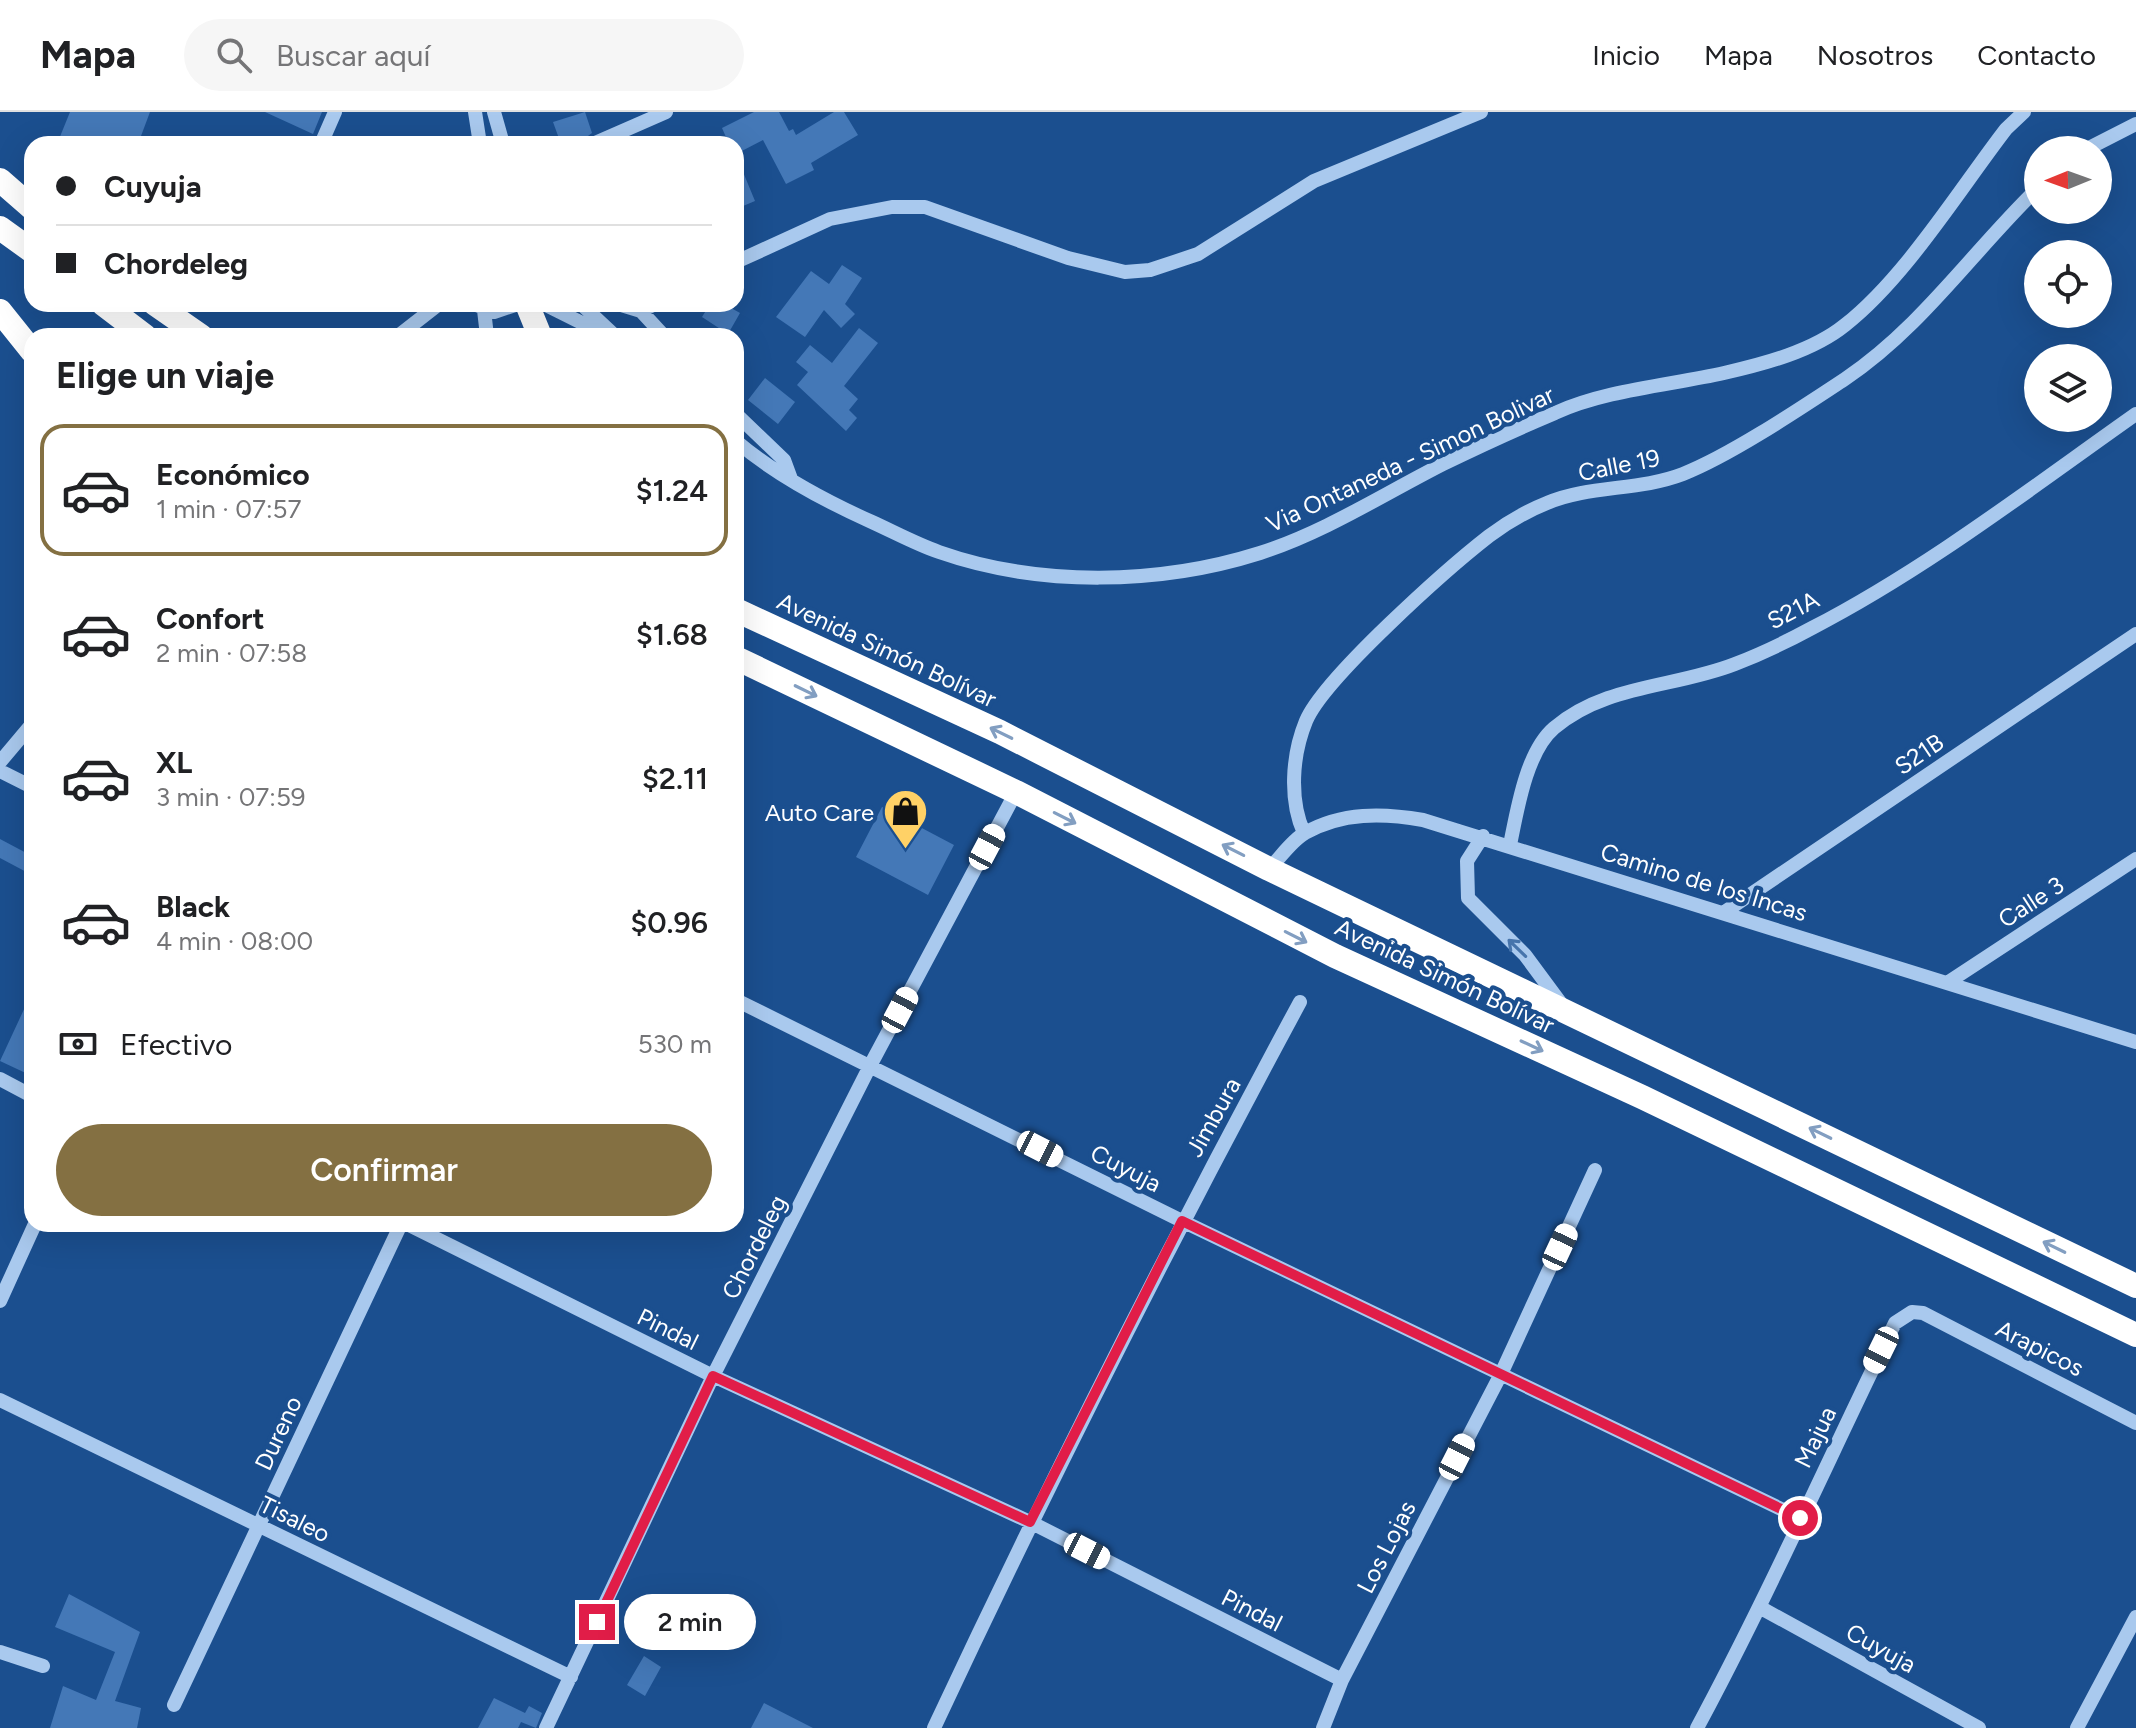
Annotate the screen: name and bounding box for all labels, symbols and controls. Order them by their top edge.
search box [184,19,744,91]
text: Mapa [40,32,136,78]
icon: search [212,33,256,77]
text: Buscar aquí [276,37,430,74]
text: Inicio [1592,38,1660,72]
text: Mapa [1704,38,1773,72]
text: Nosotros [1817,38,1933,72]
text: Contacto [1977,38,2096,72]
north arrow [2024,136,2112,224]
map controls [2024,136,2112,432]
text: Cuyuja [104,168,202,205]
button: locate [2024,240,2112,328]
text: Chordeleg [104,245,248,282]
button: layers [2024,344,2112,432]
text: Elige un viaje [56,354,274,397]
street label: Via Ontaneda - Simon Bolivar [1261,379,1559,539]
street label: Calle 19 [1576,443,1662,487]
icon: car [60,454,132,526]
text: Económico [156,456,310,493]
text: $1.24 [636,472,708,509]
text: 1 min · 07:57 [156,493,301,525]
street label: S21A [1762,584,1824,635]
street label: Avenida Simón Bolívar [773,586,1001,714]
icon: car [60,598,132,670]
text: Confort [156,600,265,637]
text: $1.68 [636,616,708,653]
text: 2 min · 07:58 [156,637,307,669]
one-way arrow [794,684,818,699]
one-way arrow [989,725,1013,740]
street label: S21B [1889,727,1949,781]
icon: car [60,742,132,814]
text: XL [156,744,192,781]
text: $2.11 [642,760,708,797]
text: 3 min · 07:59 [156,781,306,813]
shop icon: Auto Care [881,788,929,851]
place label: Auto Care [765,798,874,827]
one-way arrow [1053,810,1077,826]
car [965,820,1009,874]
street label: Camino de los Incas [1597,837,1811,927]
one-way arrow [1221,842,1245,858]
street label: Calle 3 [1993,870,2069,934]
icon: car [60,886,132,958]
text: Black [156,888,230,925]
text: $0.96 [631,904,708,941]
street label: Avenida Simón Bolívar [1331,912,1559,1040]
text: 4 min · 08:00 [156,925,313,957]
one-way arrow [1284,929,1308,945]
one-way arrow [1507,939,1527,957]
car [878,983,922,1037]
icon: cash [56,1022,100,1066]
text: Efectivo [120,1026,232,1063]
text: 530 m [638,1028,712,1060]
one-way arrow [1519,1040,1544,1055]
street label: Jimbura [1179,1072,1247,1162]
button: Confirmar [56,1124,712,1216]
one-way arrow [1809,1125,1833,1140]
car [1013,1127,1067,1171]
street label: Cuyuja [1086,1138,1166,1198]
street label: Chordeleg [716,1190,792,1304]
car [1539,1220,1581,1274]
one-way arrow [2043,1239,2067,1254]
street label: Pindal [633,1302,703,1356]
street label: Arapicos [1991,1314,2089,1382]
car [1860,1323,1902,1377]
street label: Dureno [248,1391,308,1475]
street label: Majua [1788,1402,1842,1472]
car [1435,1430,1479,1484]
street label: Tisaleo [255,1490,335,1548]
street label: Los Lojas [1350,1496,1422,1598]
route start [1782,1500,1818,1536]
car [1060,1529,1114,1573]
street label: Pindal [1217,1582,1287,1638]
callout: 2 min [625,1594,757,1650]
route end [579,1604,615,1640]
text: 2 min [658,1606,722,1638]
street label: Cuyuja [1841,1617,1921,1679]

